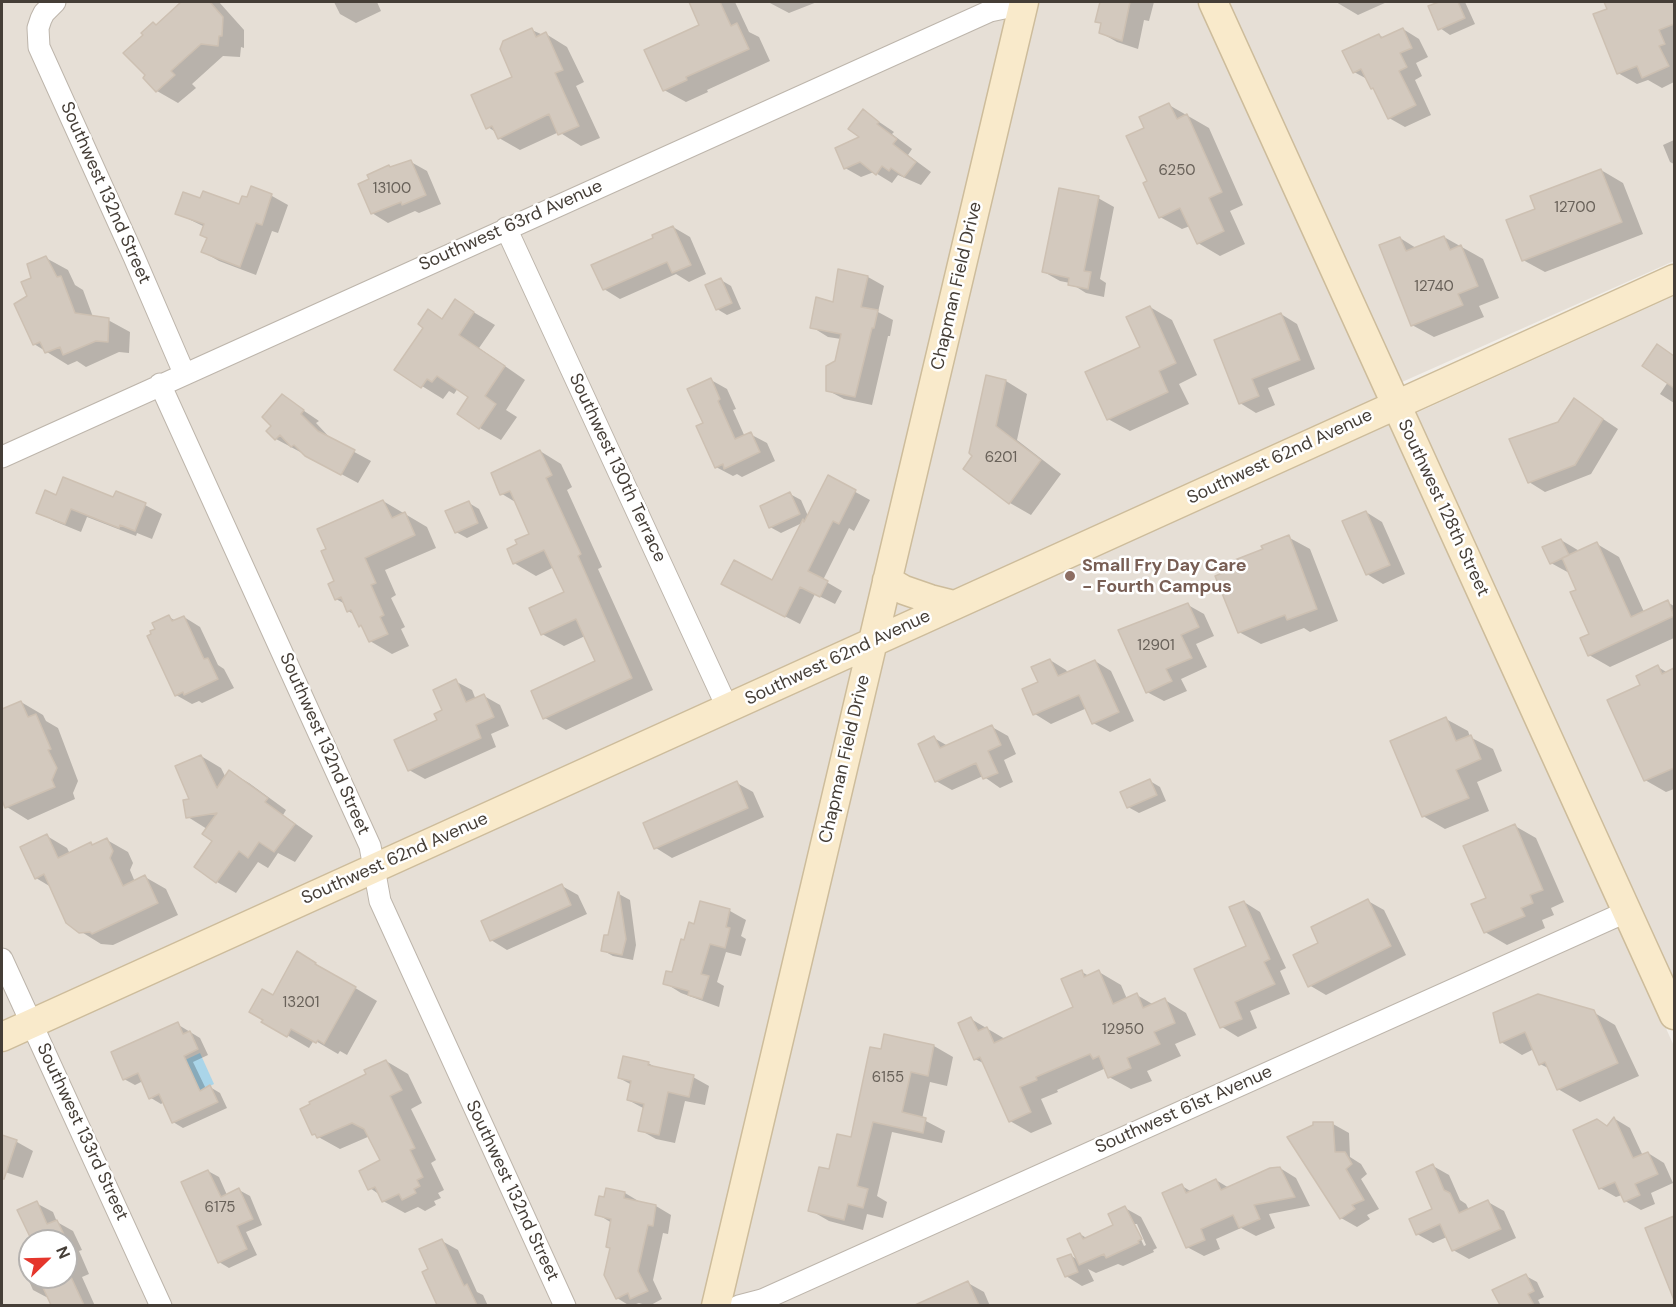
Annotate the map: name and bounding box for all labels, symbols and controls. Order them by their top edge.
street label: Southwest 132nd Street [55,99,155,287]
house number: 6250 [1158,162,1196,180]
street label: Southwest 63rd Avenue [416,176,606,276]
house number: 13100 [373,180,411,198]
house number: 12700 [1554,199,1596,217]
street label: Chapman Field Drive [927,200,987,372]
house number: 12740 [1414,278,1454,296]
street label: Southwest 130th Terrace [564,370,670,566]
street label: Southwest 62nd Avenue [1184,405,1376,509]
street label: Southwest 128th Street [1392,416,1494,600]
house number: 6201 [985,449,1017,467]
place label: Small Fry Day Care - Fourth Campus [1082,555,1247,598]
marker: Small Fry Day Care - Fourth Campus [1063,569,1077,583]
street label: Southwest 62nd Avenue [742,606,934,710]
house number: 12901 [1137,637,1175,655]
street label: Southwest 132nd Street [274,650,374,838]
street label: Chapman Field Drive [815,673,875,845]
street label: Southwest 62nd Avenue [298,808,492,910]
house number: 13201 [283,994,319,1012]
house number: 12950 [1102,1021,1144,1039]
street label: Southwest 133rd Street [31,1040,133,1224]
street label: Southwest 61st Avenue [1092,1061,1276,1159]
house number: 6155 [872,1069,904,1087]
street label: Southwest 132nd Street [461,1097,563,1285]
house number: 6175 [205,1199,235,1217]
north arrow [18,1229,78,1289]
text: N [51,1243,75,1262]

